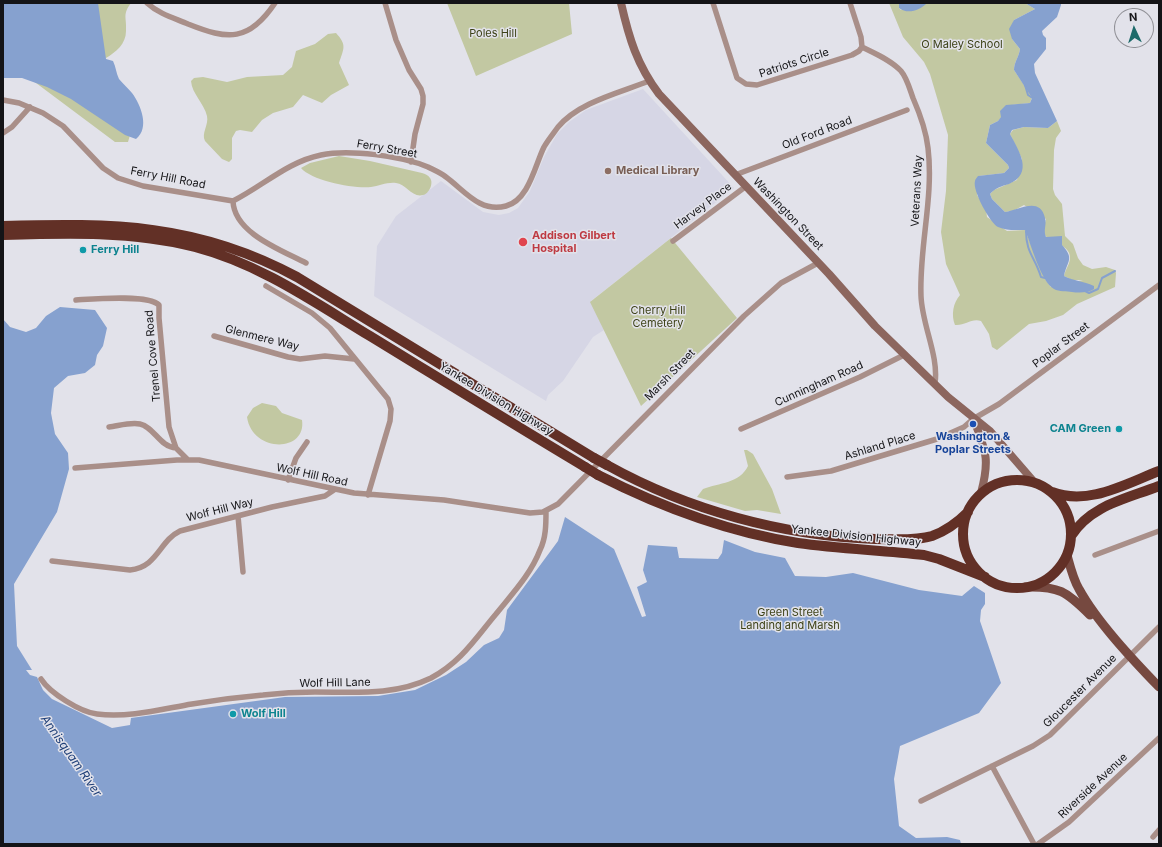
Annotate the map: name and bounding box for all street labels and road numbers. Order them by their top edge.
street label: Patriots Circle [757,45,831,81]
street label: Old Ford Road [780,114,854,152]
street label: Ferry Street [356,137,418,161]
street label: Veterans Way [909,155,925,227]
street label: Ferry Hill Road [129,164,207,192]
street label: Washington Street [750,175,826,253]
street label: Harvey Place [672,180,734,232]
street label: Trenel Cove Road [142,310,164,402]
street label: Poplar Street [1030,319,1092,371]
street label: Glenmere Way [224,322,300,354]
street label: Marsh Street [642,346,698,404]
street label: Cunningham Road [773,359,865,409]
street label: Yankee Division Highway [437,360,555,438]
street label: Ashland Place [843,429,917,463]
street label: Wolf Hill Road [275,461,349,489]
street label: Wolf Hill Way [185,495,255,525]
street label: Yankee Division Highway [790,523,922,549]
street label: Gloucester Avenue [1041,652,1119,730]
street label: Wolf Hill Lane [299,676,371,690]
street label: Riverside Avenue [1056,751,1130,821]

